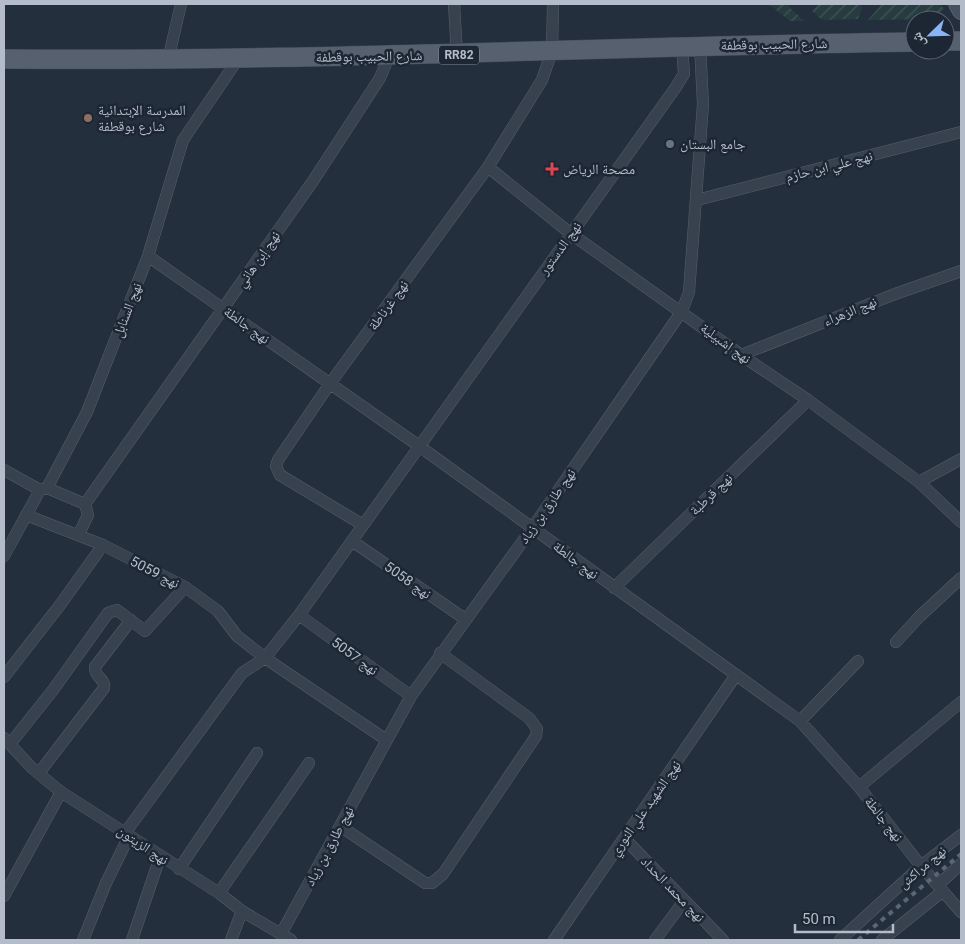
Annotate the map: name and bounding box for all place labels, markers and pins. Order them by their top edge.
place label: المدرسة الإبتدائية شارع بوقطفة [98,102,186,136]
marker: المدرسة الإبتدائية شارع بوقطفة [82,112,94,124]
place label: جامع البستان [680,136,746,154]
marker: جامع البستان [664,138,676,150]
place label: مصحة الرياض [563,161,635,178]
marker: مصحة الرياض [545,162,559,176]

